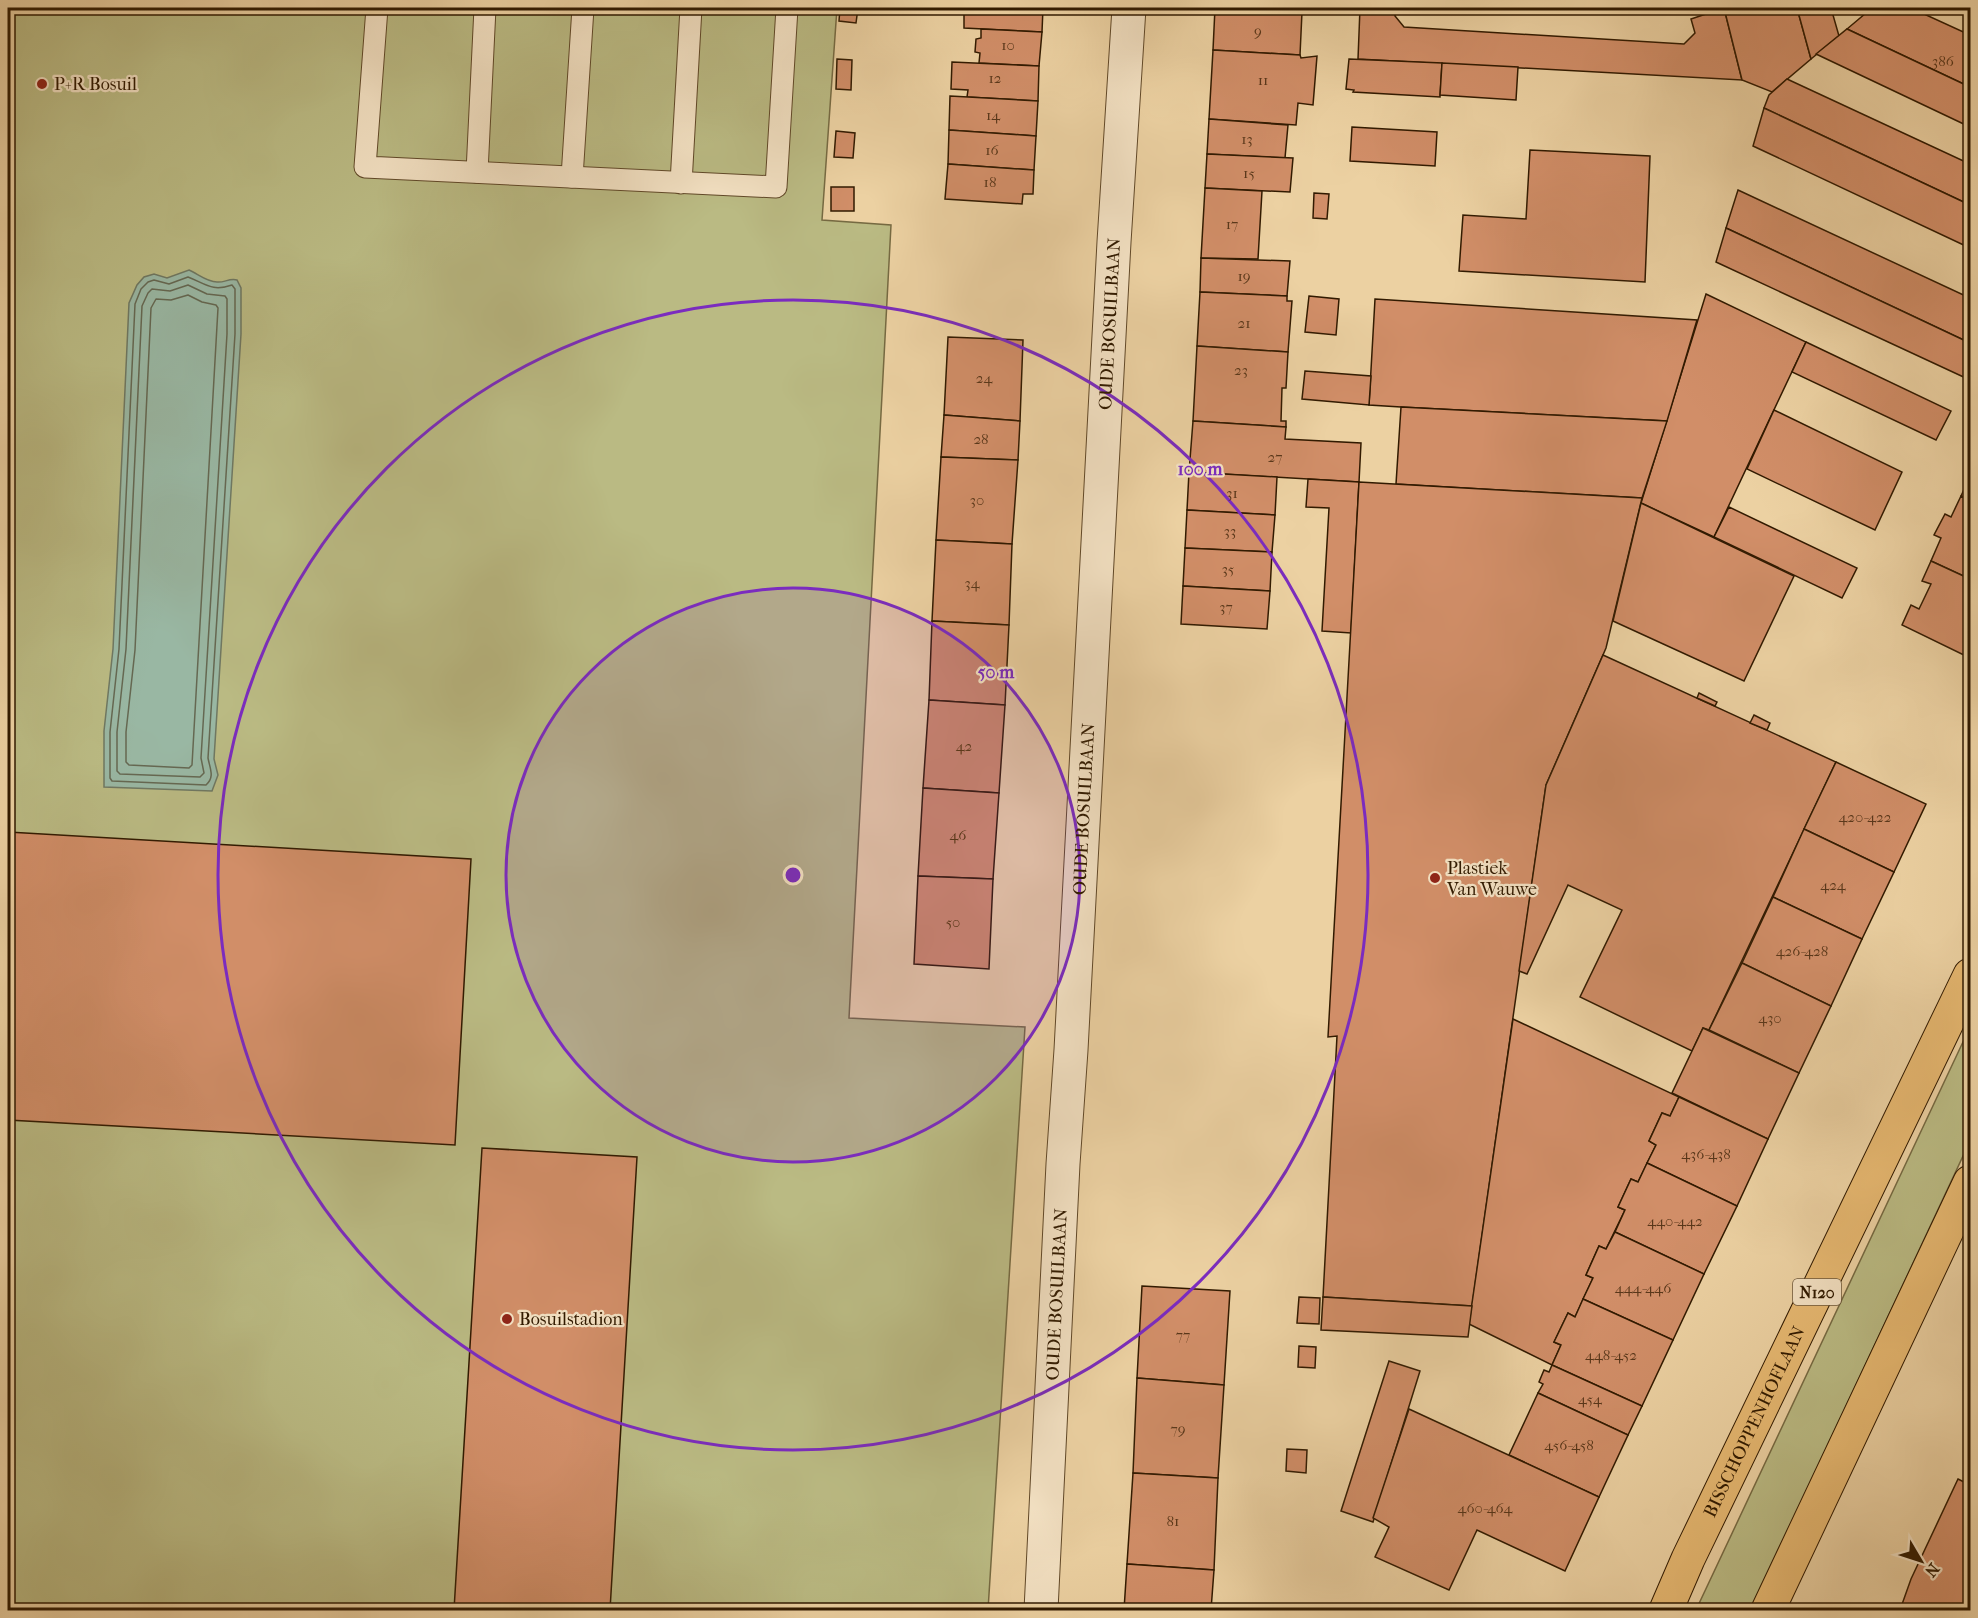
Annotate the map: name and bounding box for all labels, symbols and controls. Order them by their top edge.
house number: 9 [1254,22,1262,40]
house number: 10 [1001,36,1015,54]
house number: 386 [1932,52,1955,70]
house number: 12 [988,69,1002,87]
house number: 11 [1258,71,1268,89]
place label: P+R Bosuil [54,74,137,95]
marker: P+R Bosuil [35,77,49,91]
house number: 14 [986,106,1001,124]
house number: 13 [1241,130,1253,148]
house number: 16 [985,141,1000,159]
house number: 15 [1243,164,1255,182]
house number: 18 [984,173,996,191]
house number: 17 [1226,215,1238,233]
street label: OUDE BOSUILBAAN [1095,237,1125,410]
house number: 19 [1237,267,1251,285]
house number: 21 [1237,314,1251,332]
house number: 23 [1234,361,1248,379]
house number: 24 [976,369,993,387]
house number: 28 [973,430,989,448]
house number: 27 [1268,448,1282,466]
text: 100 m [1177,459,1224,480]
house number: 31 [1226,484,1238,502]
house number: 30 [970,491,984,509]
house number: 33 [1224,522,1236,540]
house number: 35 [1222,560,1234,578]
house number: 34 [964,574,981,592]
house number: 37 [1219,598,1233,616]
text: 50 m [978,662,1015,683]
street label: OUDE BOSUILBAAN [1069,722,1099,896]
house number: 42 [956,737,973,755]
house number: 420-422 [1838,808,1892,826]
house number: 46 [950,826,967,844]
place label: Plastiek Van Wauwe [1446,858,1537,900]
centre of rings [783,865,803,885]
marker: Plastiek Van Wauwe [1428,871,1442,885]
house number: 424 [1820,876,1847,894]
house number: 50 [946,913,960,931]
house number: 426-428 [1776,942,1828,960]
house number: 430 [1758,1009,1782,1027]
house number: 436-438 [1681,1145,1731,1163]
street label: OUDE BOSUILBAAN [1042,1207,1071,1381]
house number: 440-442 [1647,1212,1703,1230]
house number: 444-446 [1615,1279,1672,1297]
road number: N120 [1793,1279,1841,1305]
place label: Bosuilstadion [519,1309,623,1330]
marker: Bosuilstadion [500,1312,514,1326]
street label: BISSCHOPPENHOFLAAN [1699,1322,1809,1521]
house number: 77 [1176,1326,1190,1344]
house number: 448-452 [1585,1346,1637,1364]
house number: 454 [1578,1390,1603,1408]
house number: 79 [1170,1420,1186,1438]
house number: 456-458 [1544,1436,1594,1454]
house number: 460-464 [1458,1499,1514,1517]
house number: 81 [1167,1512,1179,1530]
north arrow [1891,1531,1951,1591]
text: N [1921,1559,1943,1581]

